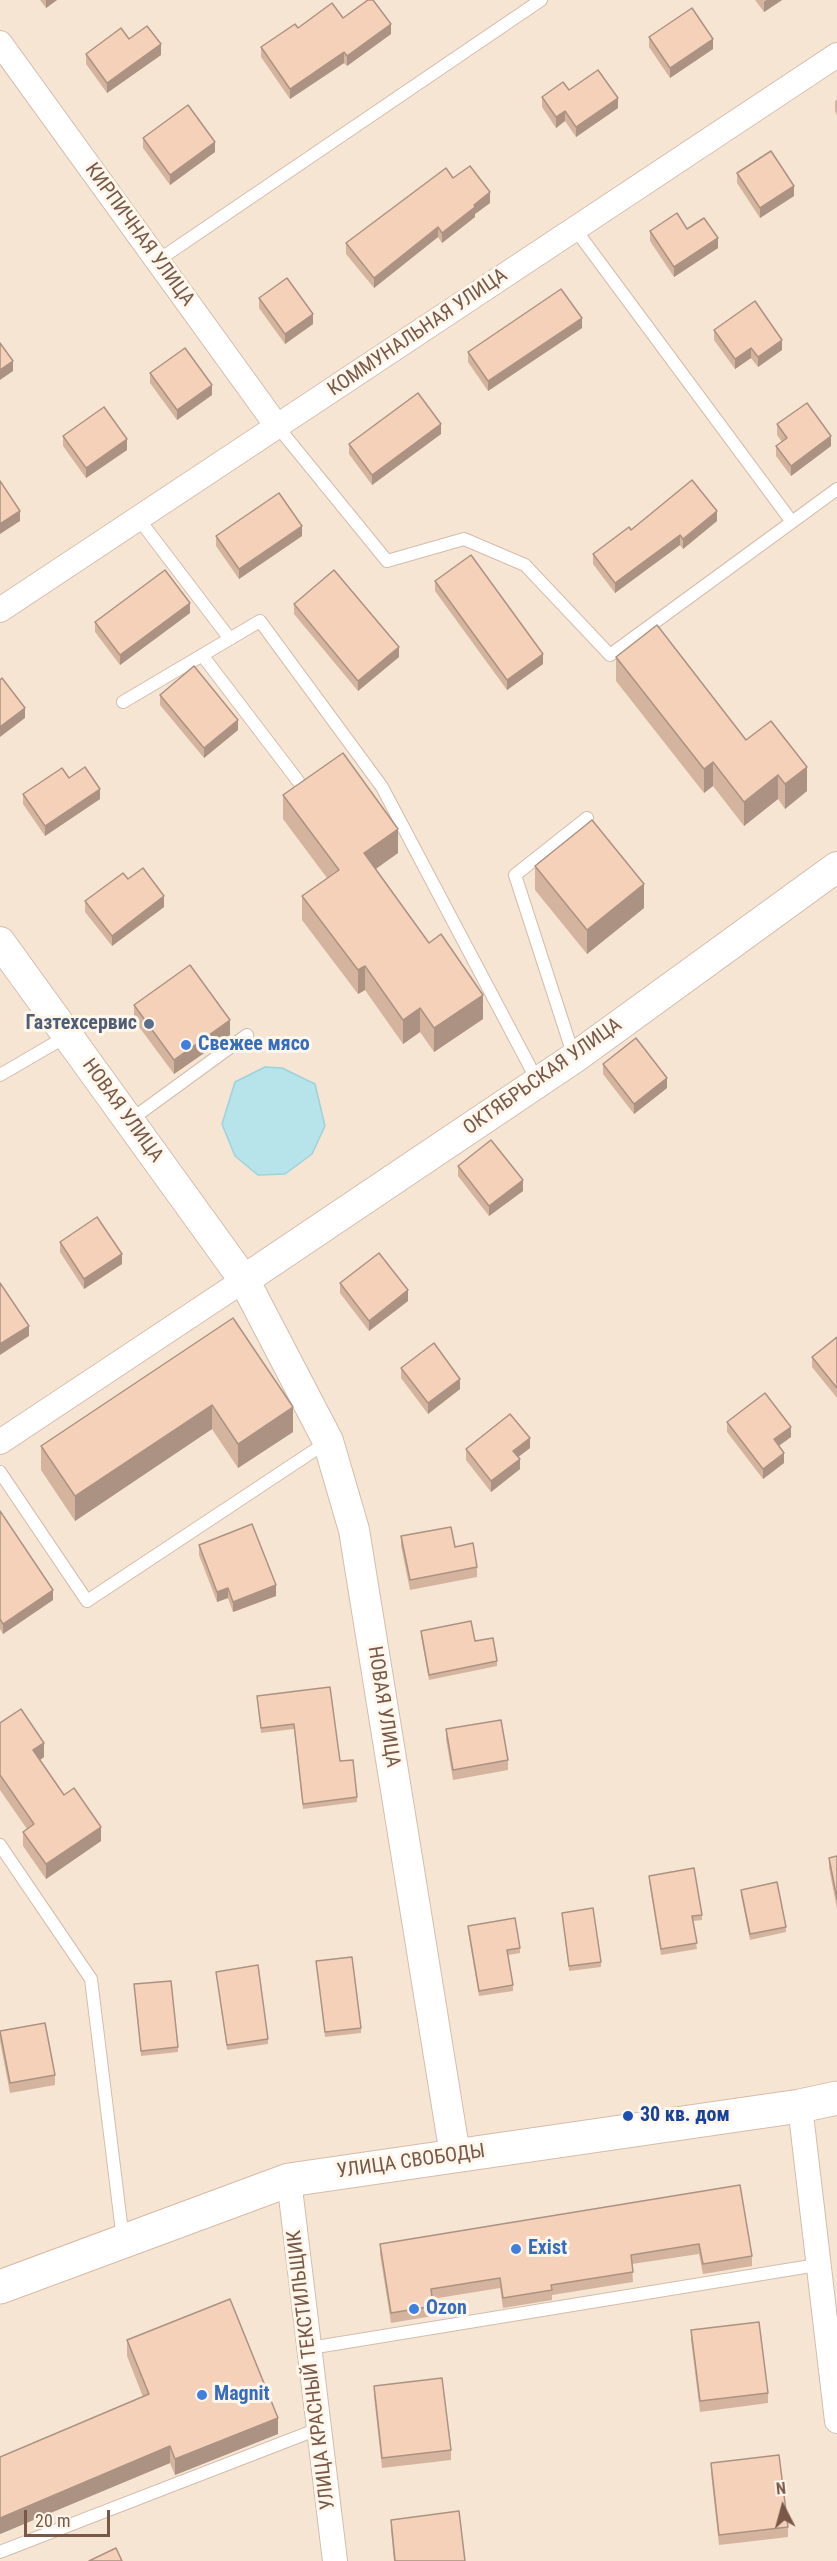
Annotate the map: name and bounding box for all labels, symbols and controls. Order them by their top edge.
street label: КИРПИЧНАЯ УЛИЦА [79,159,199,311]
street label: КОММУНАЛЬНАЯ УЛИЦА [324,264,512,402]
place label: Газтехсервис [26,1012,137,1036]
street label: ОКТЯБРЬСКАЯ УЛИЦА [459,1013,627,1141]
marker: Газтехсервис [142,1017,156,1031]
place label: Свежее мясо [198,1033,310,1057]
marker: Свежее мясо [179,1038,193,1052]
street label: НОВАЯ УЛИЦА [76,1054,168,1168]
street label: НОВАЯ УЛИЦА [362,1645,404,1769]
place label: 30 кв. дом [640,2104,730,2128]
marker: 30 кв. дом [621,2109,635,2123]
street label: УЛИЦА СВОБОДЫ [335,2140,487,2184]
street label: УЛИЦА КРАСНЫЙ ТЕКСТИЛЬЩИК [283,2229,341,2511]
place label: Exist [528,2237,567,2261]
marker: Exist [509,2242,523,2256]
place label: Ozon [426,2297,467,2321]
marker: Ozon [407,2302,421,2316]
place label: Magnit [214,2383,270,2407]
marker: Magnit [195,2388,209,2402]
north arrow [753,2477,813,2537]
text: N [775,2479,787,2499]
scale bar [27,2498,112,2536]
text: 20 m [35,2510,70,2531]

